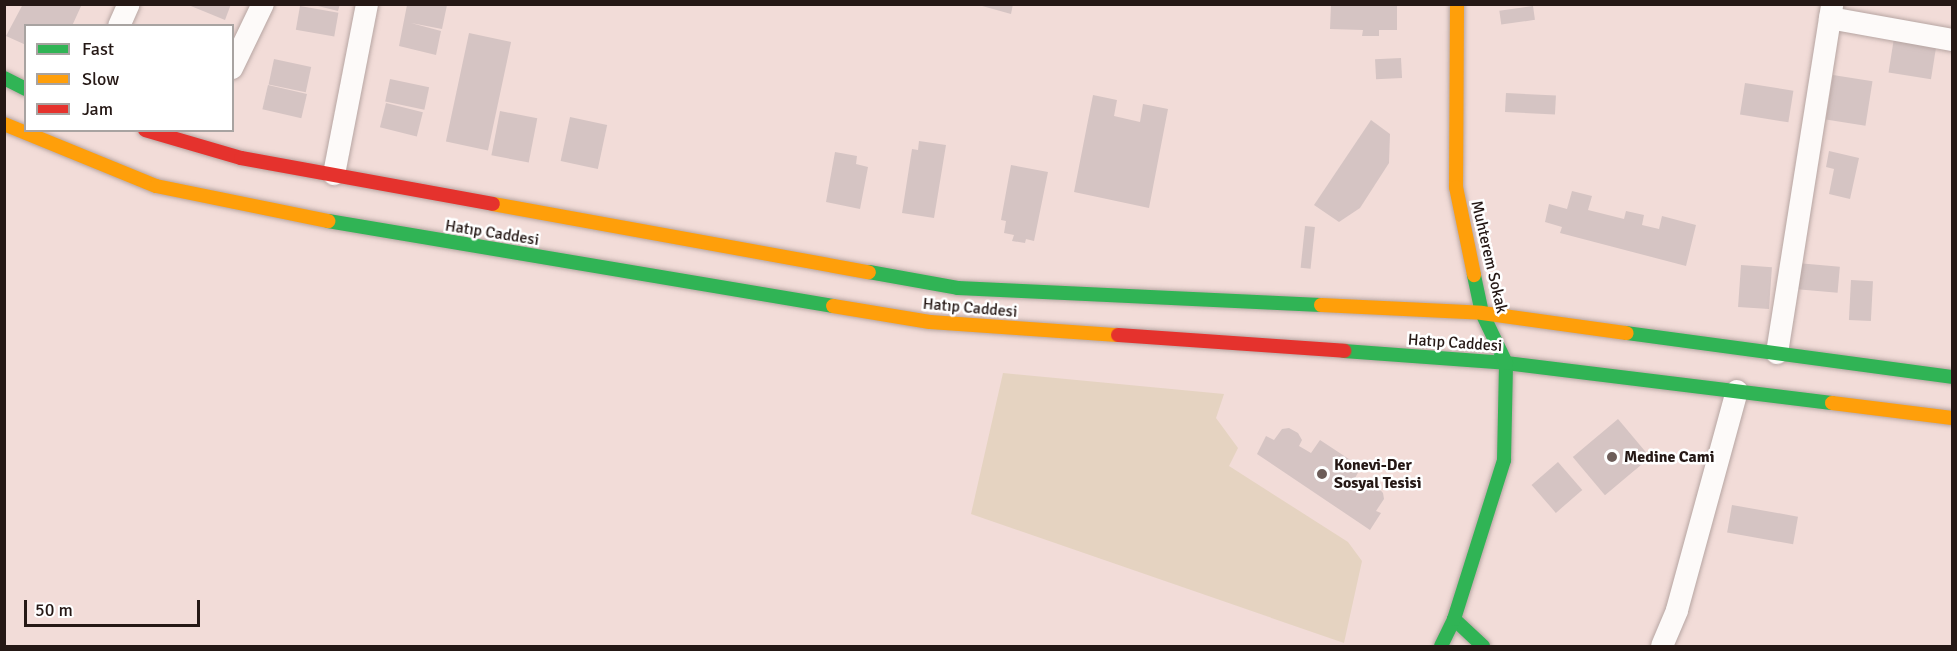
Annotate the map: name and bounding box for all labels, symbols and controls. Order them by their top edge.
legend [24,24,234,132]
text: Fast [82,38,114,60]
text: Slow [82,68,119,90]
text: Jam [82,98,113,120]
street label: Muhterem Sokak [1467,199,1511,315]
street label: Hatıp Caddesi [444,216,540,250]
street label: Hatıp Caddesi [922,294,1018,322]
street label: Hatıp Caddesi [1407,330,1503,356]
place label: Medine Cami [1624,447,1715,467]
marker: Medine Cami [1605,450,1619,464]
place label: Konevi-Der Sosyal Tesisi [1334,455,1421,493]
marker: Konevi-Der Sosyal Tesisi [1315,467,1329,481]
scale bar [27,588,202,626]
text: 50 m [35,599,73,621]

